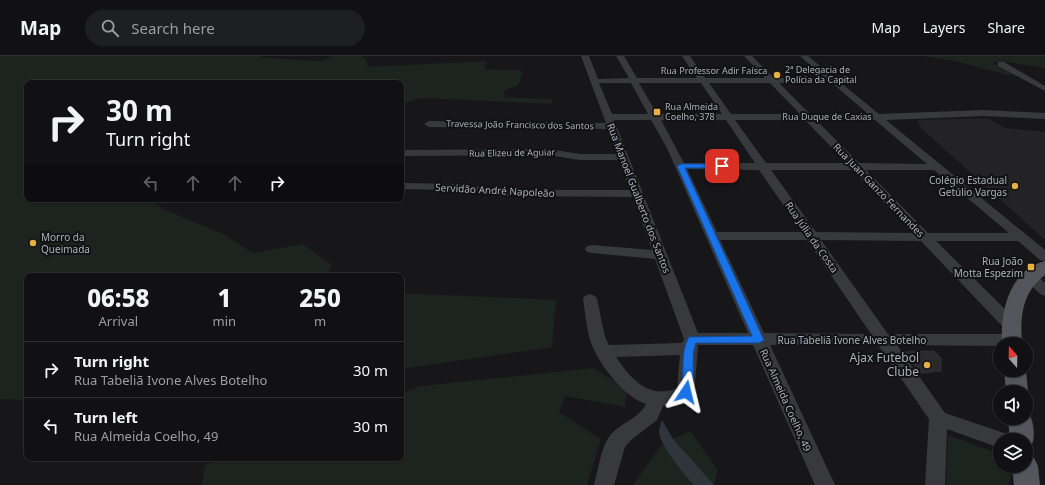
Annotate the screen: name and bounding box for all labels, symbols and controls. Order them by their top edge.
search box [85,10,365,46]
text: Map [20,15,61,41]
icon: search [99,17,121,39]
text: Search here [131,18,215,38]
text: Map [872,18,901,37]
text: Layers [923,18,965,37]
text: Share [987,18,1025,37]
place label: 2ª Delegacia de Polícia da Capital [785,63,857,86]
street label: Rua Professor Adir Faísca [661,64,767,77]
marker: 2ª Delegacia de Polícia da Capital [772,70,782,80]
text: 30 m [106,91,173,129]
icon: right [40,96,92,148]
place label: Rua Almeida Coelho, 378 [665,100,718,123]
marker: Rua Almeida Coelho, 378 [652,107,662,117]
street label: Rua Duque de Caxias [782,110,872,123]
street label: Travessa João Francisco dos Santos [446,117,594,132]
street label: Rua Manoel Gualberto dos Santos [604,121,674,275]
text: Turn right [106,127,190,151]
street label: Rua Juan Ganzo Fernandes [830,140,928,240]
street label: Rua Elizeu de Aguiar [469,145,556,160]
pin [705,149,739,183]
icon: arrive [711,155,733,177]
icon: left [140,172,162,194]
icon: ahead [182,172,204,194]
icon: ahead [224,172,246,194]
icon: right [266,172,288,194]
place label: Colégio Estadual Getúlio Vargas [929,173,1007,199]
street label: Servidão André Napoleão [435,180,555,200]
marker: Colégio Estadual Getúlio Vargas [1010,181,1020,191]
street label: Rua Júlia da Costa [782,199,842,275]
place label: Morro da Queimada [41,230,90,256]
marker: Morro da Queimada [28,238,38,248]
place label: Rua João Motta Espezim [954,254,1023,280]
marker: Rua João Motta Espezim [1026,262,1036,272]
text: 06:58 [87,281,149,314]
text: 1 [217,281,231,314]
text: 250 [299,281,341,314]
text: Arrival [98,312,138,330]
text: min [213,312,236,330]
text: m [314,312,326,330]
street label: Rua Tabeliã Ivone Alves Botelho [778,333,926,347]
north arrow [993,337,1033,377]
map controls [993,337,1033,473]
street label: Rua Almeida Coelho, 49 [757,346,815,454]
place label: Ajax Futebol Clube [850,349,919,380]
text: Turn right [74,351,149,371]
icon: right [40,359,62,381]
text: 30 m [353,360,388,380]
marker: Ajax Futebol Clube [922,360,932,370]
text: Rua Tabeliã Ivone Alves Botelho [74,371,267,389]
position arrow [665,371,707,413]
button: sound [993,385,1033,425]
text: Turn left [74,407,138,427]
icon: left [40,415,62,437]
text: 30 m [353,416,388,436]
text: Rua Almeida Coelho, 49 [74,427,218,445]
button: layers [993,433,1033,473]

